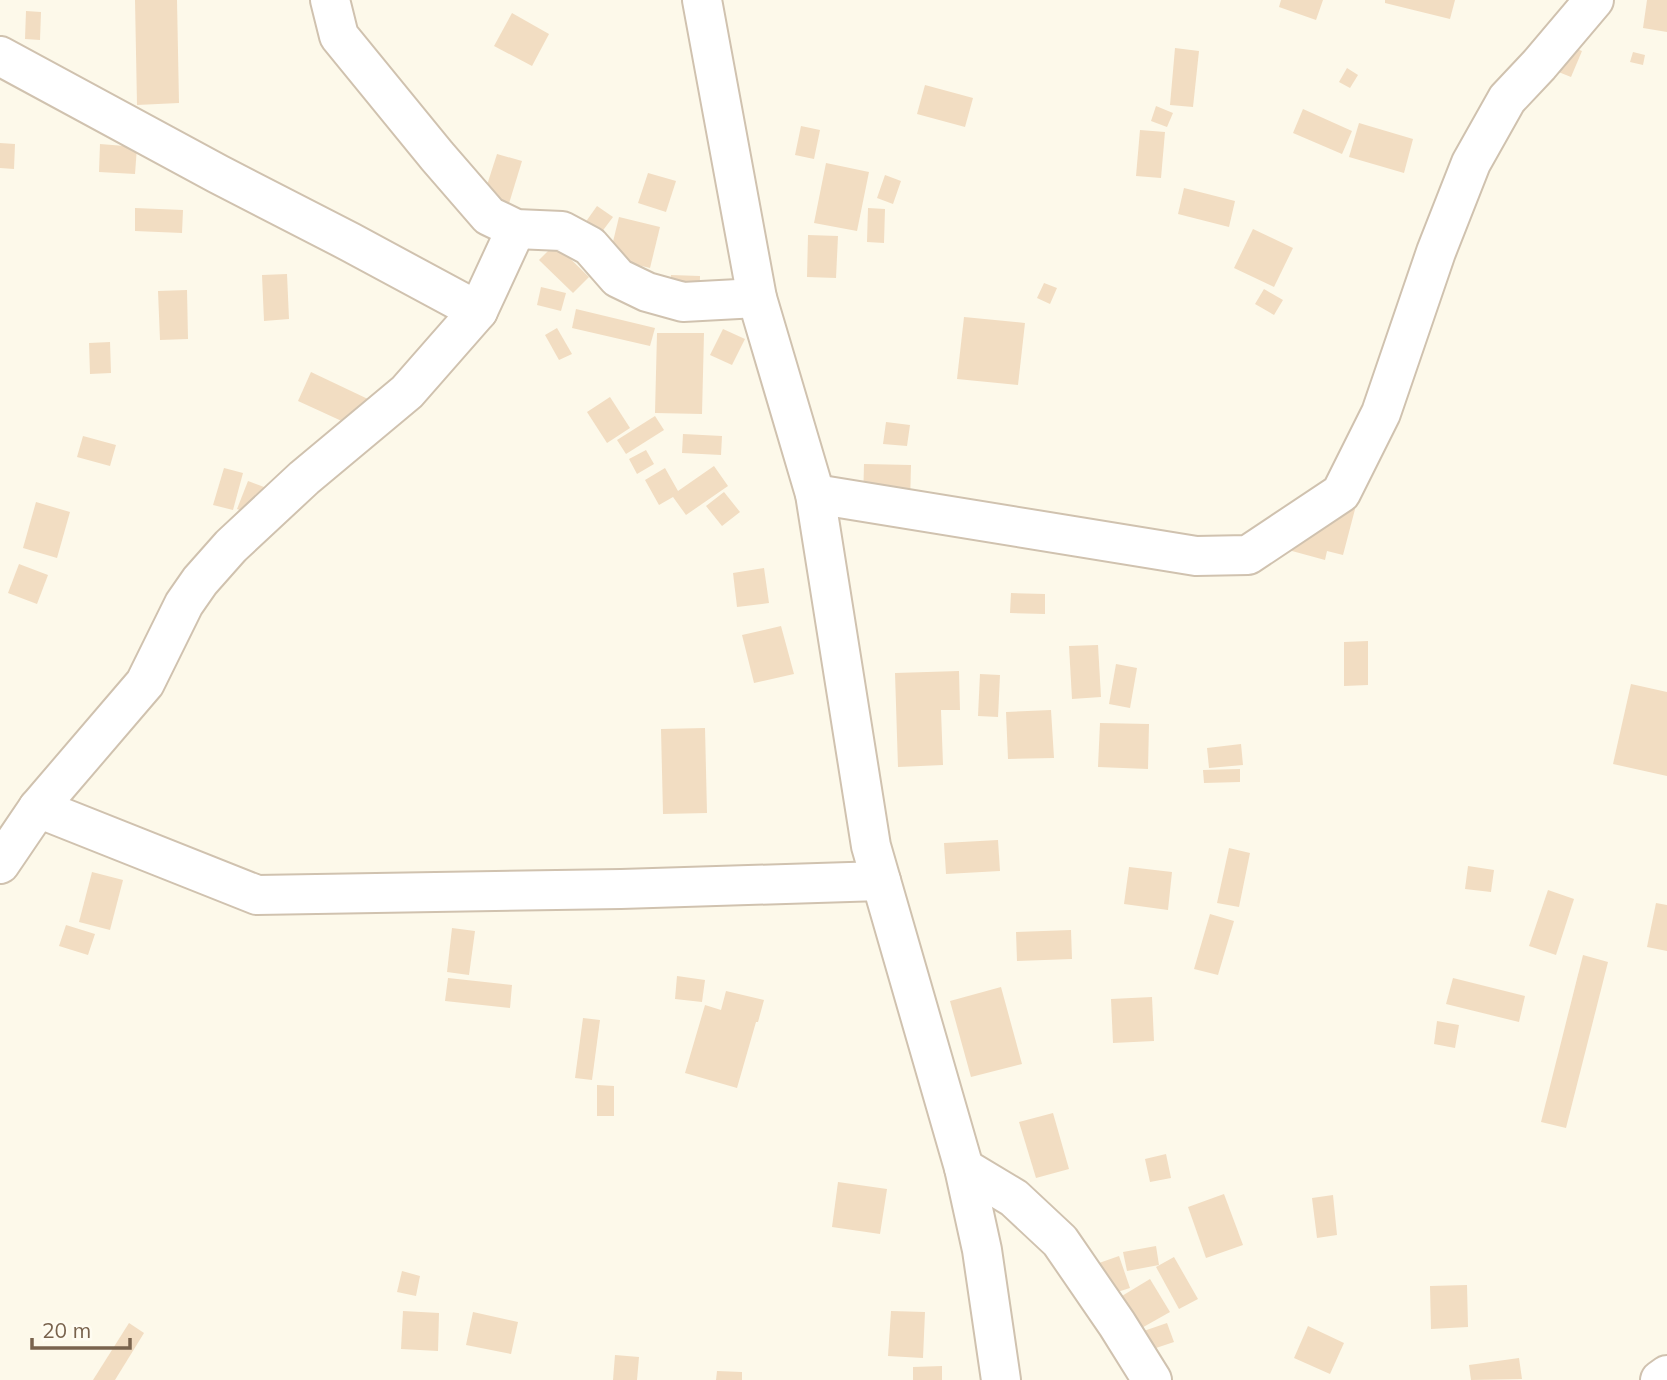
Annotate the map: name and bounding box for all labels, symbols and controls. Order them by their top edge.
scale bar [32,1306,130,1350]
text: 20 m [42,1317,91,1343]

